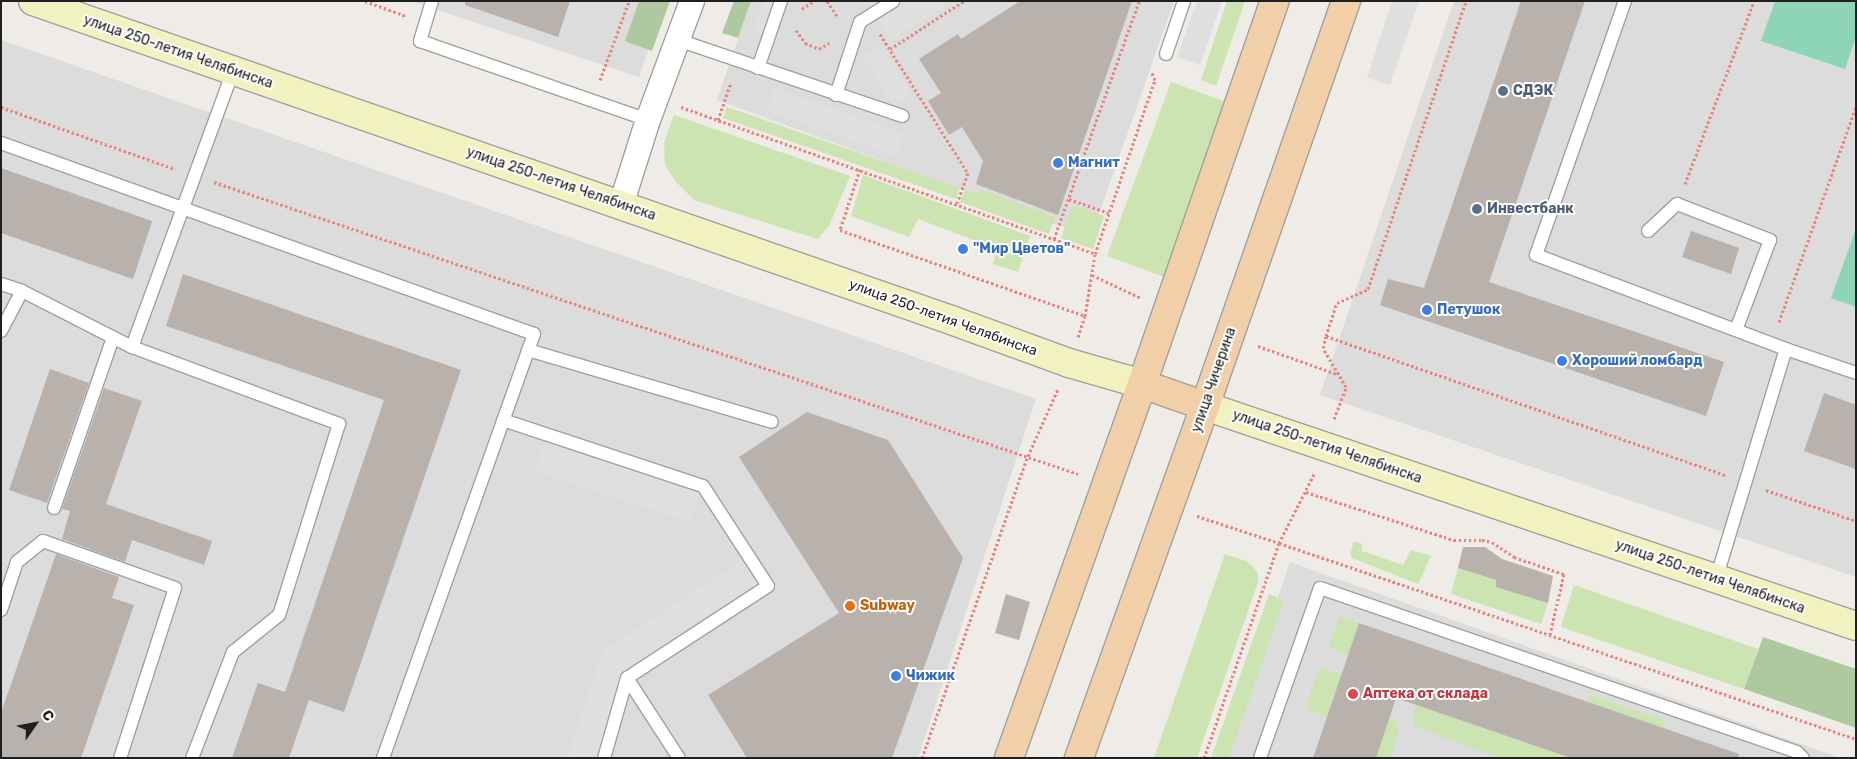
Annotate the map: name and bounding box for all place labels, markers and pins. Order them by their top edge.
place label: СДЭК [1513,83,1553,99]
marker: СДЭК [1497,85,1509,97]
place label: Магнит [1068,155,1120,171]
marker: Магнит [1052,157,1064,169]
place label: Инвестбанк [1487,201,1574,217]
marker: Инвестбанк [1471,203,1483,215]
place label: "Мир Цветов" [973,241,1070,257]
marker: "Мир Цветов" [957,243,969,255]
place label: Петушок [1437,302,1500,318]
marker: Петушок [1421,304,1433,316]
place label: Хороший ломбард [1572,353,1702,369]
marker: Хороший ломбард [1556,355,1568,367]
place label: Subway [860,598,915,614]
marker: Subway [844,600,856,612]
place label: Чижик [906,668,955,684]
marker: Чижик [890,670,902,682]
place label: Аптека от склада [1363,686,1488,702]
marker: Аптека от склада [1347,688,1359,700]

